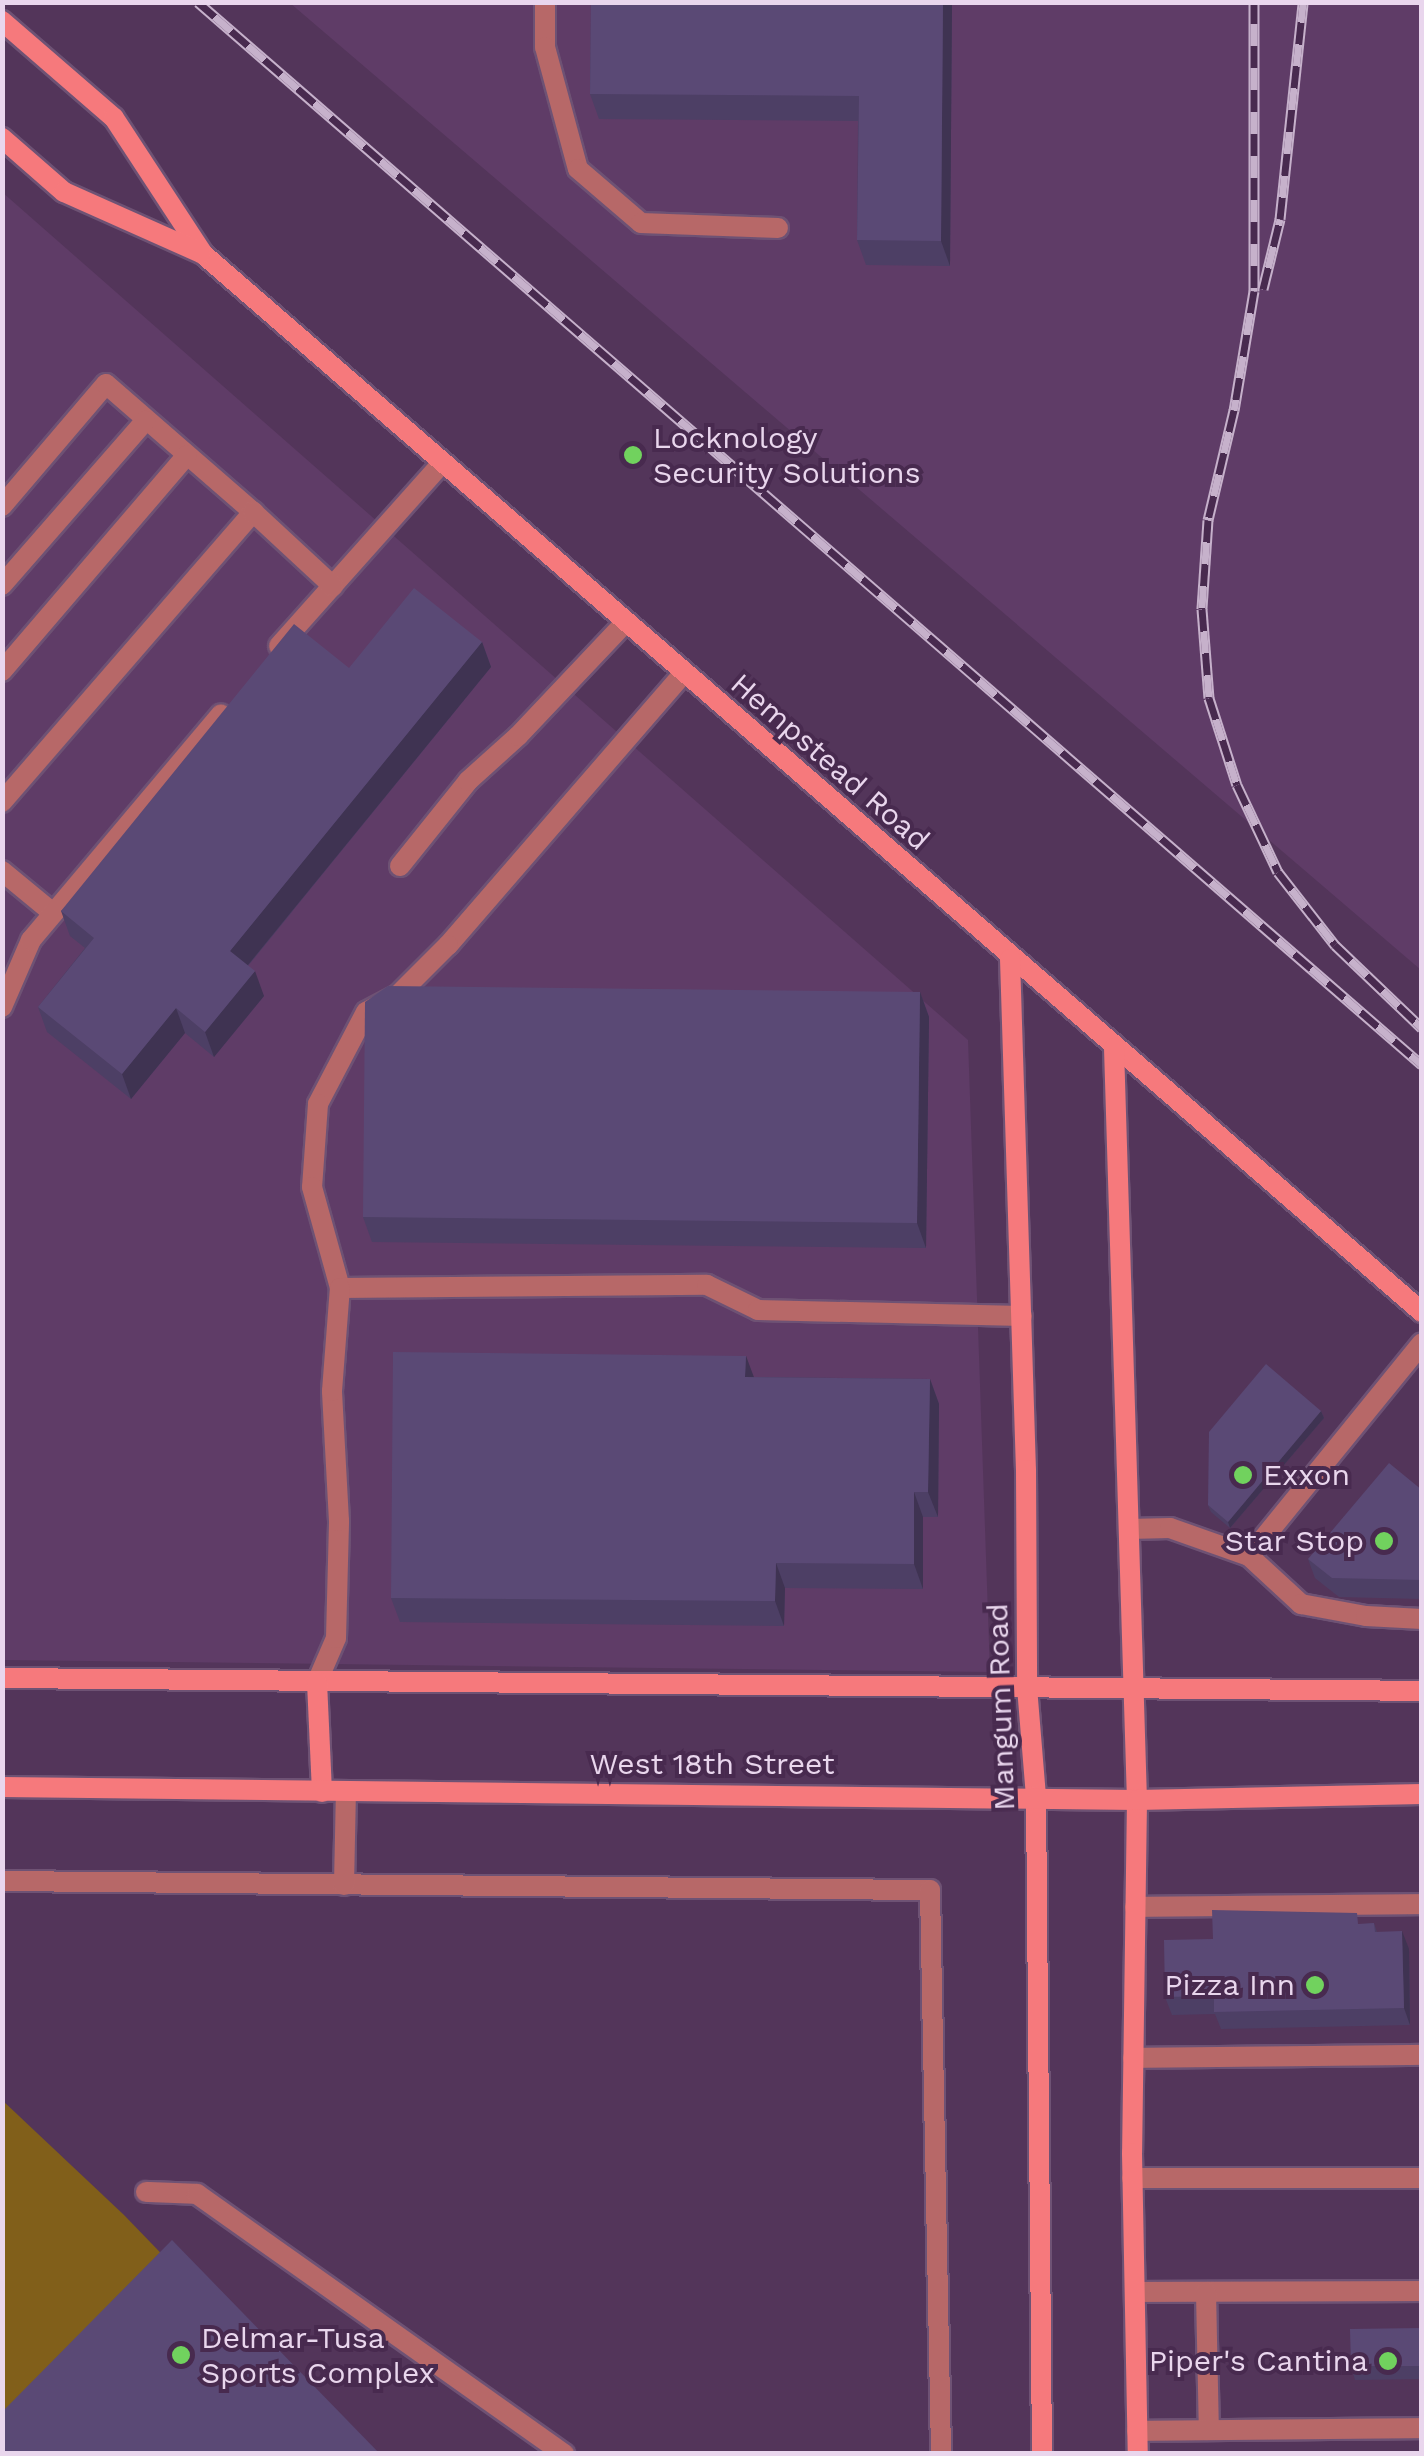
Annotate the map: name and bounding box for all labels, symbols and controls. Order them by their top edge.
place label: Locknology Security Solutions [653,420,921,490]
marker: Locknology Security Solutions [622,444,644,466]
street label: Hempstead Road [723,666,937,858]
place label: Exxon [1263,1457,1350,1493]
marker: Exxon [1232,1464,1254,1486]
place label: Star Stop [1224,1523,1364,1559]
marker: Star Stop [1373,1530,1395,1552]
street label: Mangum Road [979,1603,1023,1811]
street label: West 18th Street [589,1746,835,1782]
place label: Pizza Inn [1164,1967,1295,2003]
marker: Pizza Inn [1304,1974,1326,1996]
place label: Delmar-Tusa Sports Complex [201,2320,435,2390]
place label: Piper's Cantina [1149,2343,1368,2379]
marker: Delmar-Tusa Sports Complex [170,2344,192,2366]
marker: Piper's Cantina [1377,2350,1399,2372]

